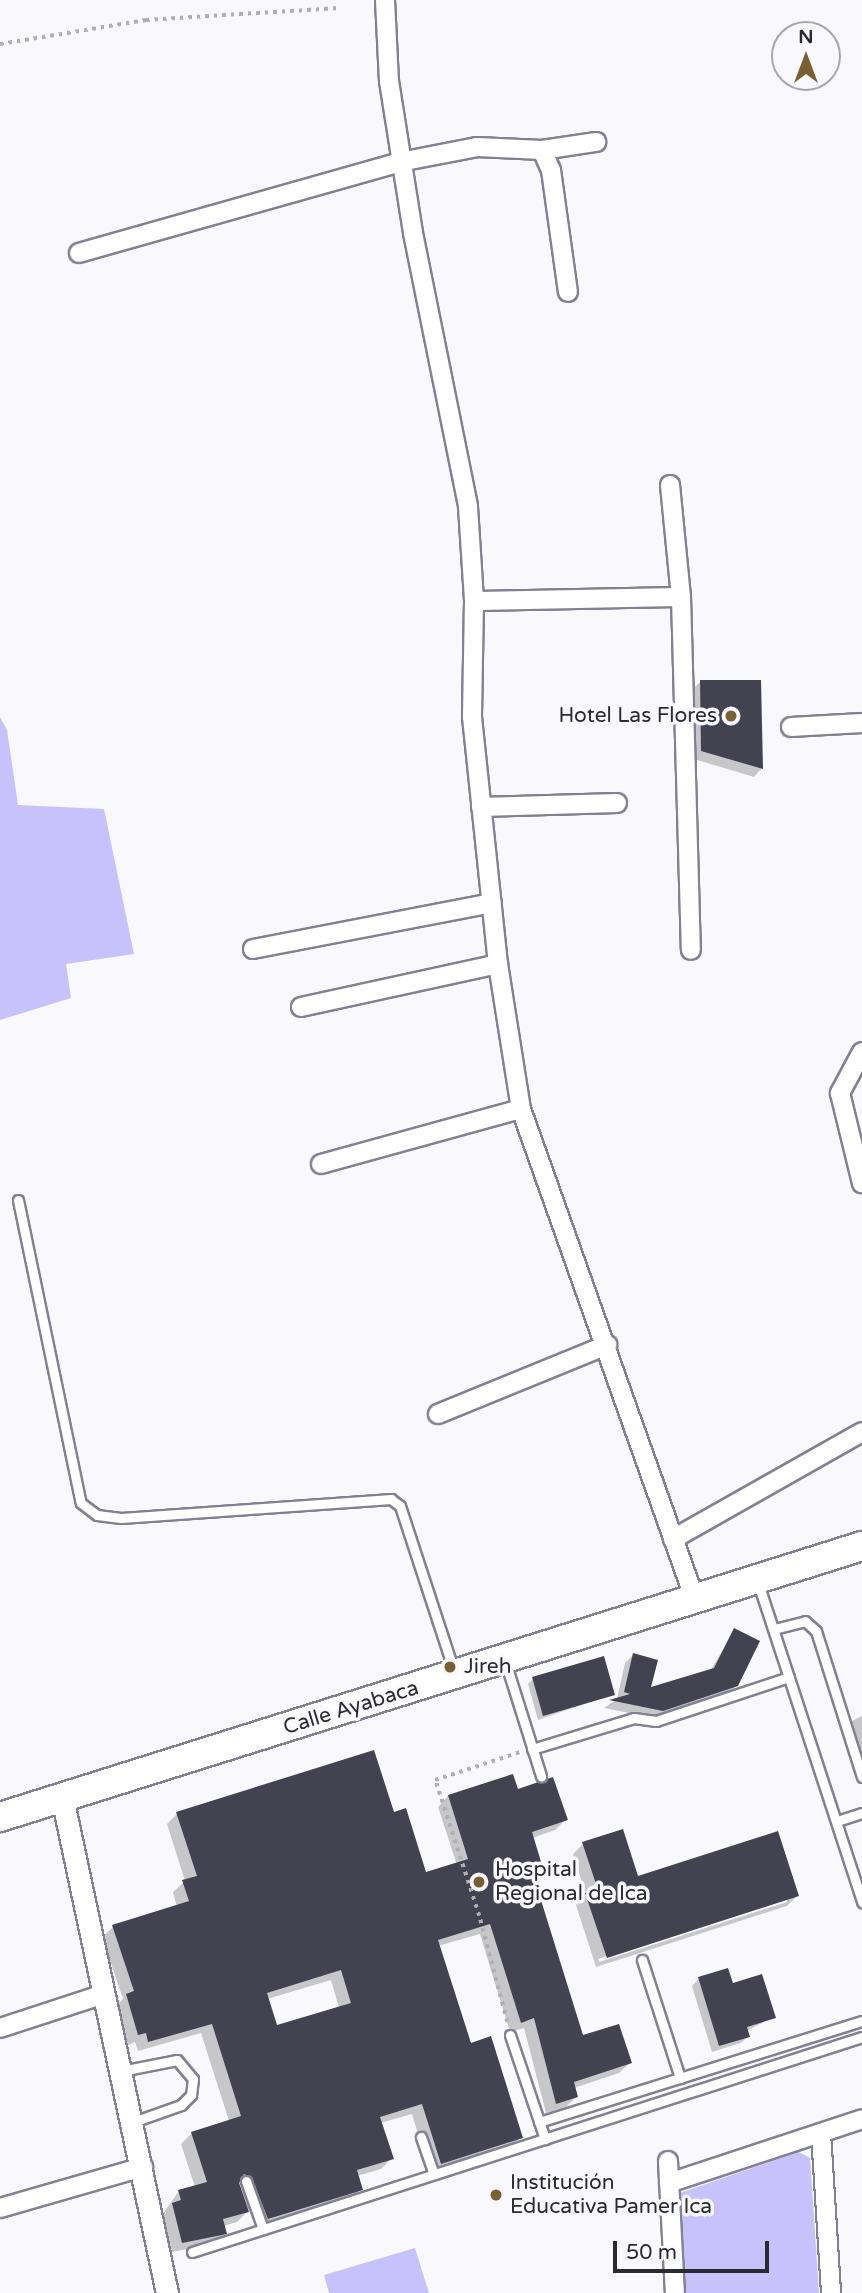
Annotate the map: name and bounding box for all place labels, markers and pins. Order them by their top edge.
place label: Hotel Las Flores [559,703,717,729]
marker: Hotel Las Flores [723,708,739,724]
place label: Jireh [464,1654,511,1680]
marker: Jireh [442,1659,458,1675]
place label: Hospital Regional de Ica [495,1857,648,1907]
marker: Hospital Regional de Ica [469,1872,489,1892]
place label: Institución Educativa Pamer Ica [510,2170,712,2220]
marker: Institución Educativa Pamer Ica [488,2187,504,2203]

